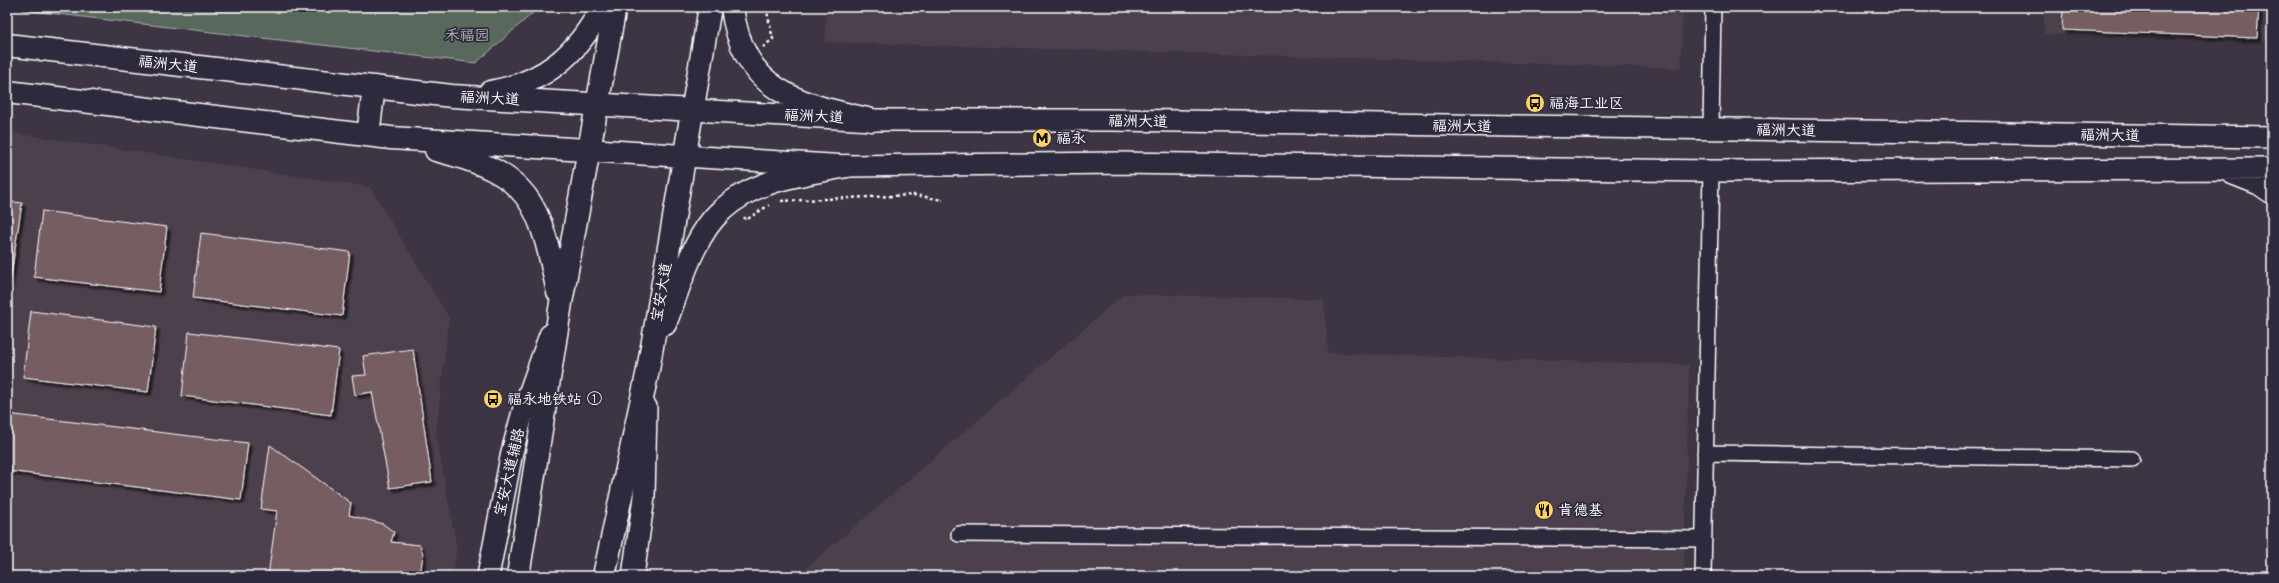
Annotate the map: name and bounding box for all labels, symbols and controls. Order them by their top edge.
park label: 禾福园 [444,26,490,44]
street label: 福洲大道 [137,52,199,76]
street label: 福洲大道 [460,87,520,109]
bus stop icon: 福海工业区 [1524,92,1546,114]
place label: 福海工业区 [1549,94,1624,112]
street label: 福洲大道 [784,105,844,127]
street label: 福洲大道 [1108,111,1168,131]
street label: 福洲大道 [1432,116,1492,136]
street label: 福洲大道 [1756,120,1816,140]
street label: 福洲大道 [2080,125,2140,145]
metro station icon: 福永 [1031,127,1053,149]
place label: 福永 [1056,129,1086,147]
street label: 宝安大道 [647,261,675,323]
bus stop icon: 福永地铁站 ① [482,388,504,410]
place label: 福永地铁站 ① [507,390,602,408]
street label: 宝安大道辅路 [490,426,528,518]
restaurant icon: 肯德基 [1533,499,1555,521]
place label: 肯德基 [1558,501,1603,519]

